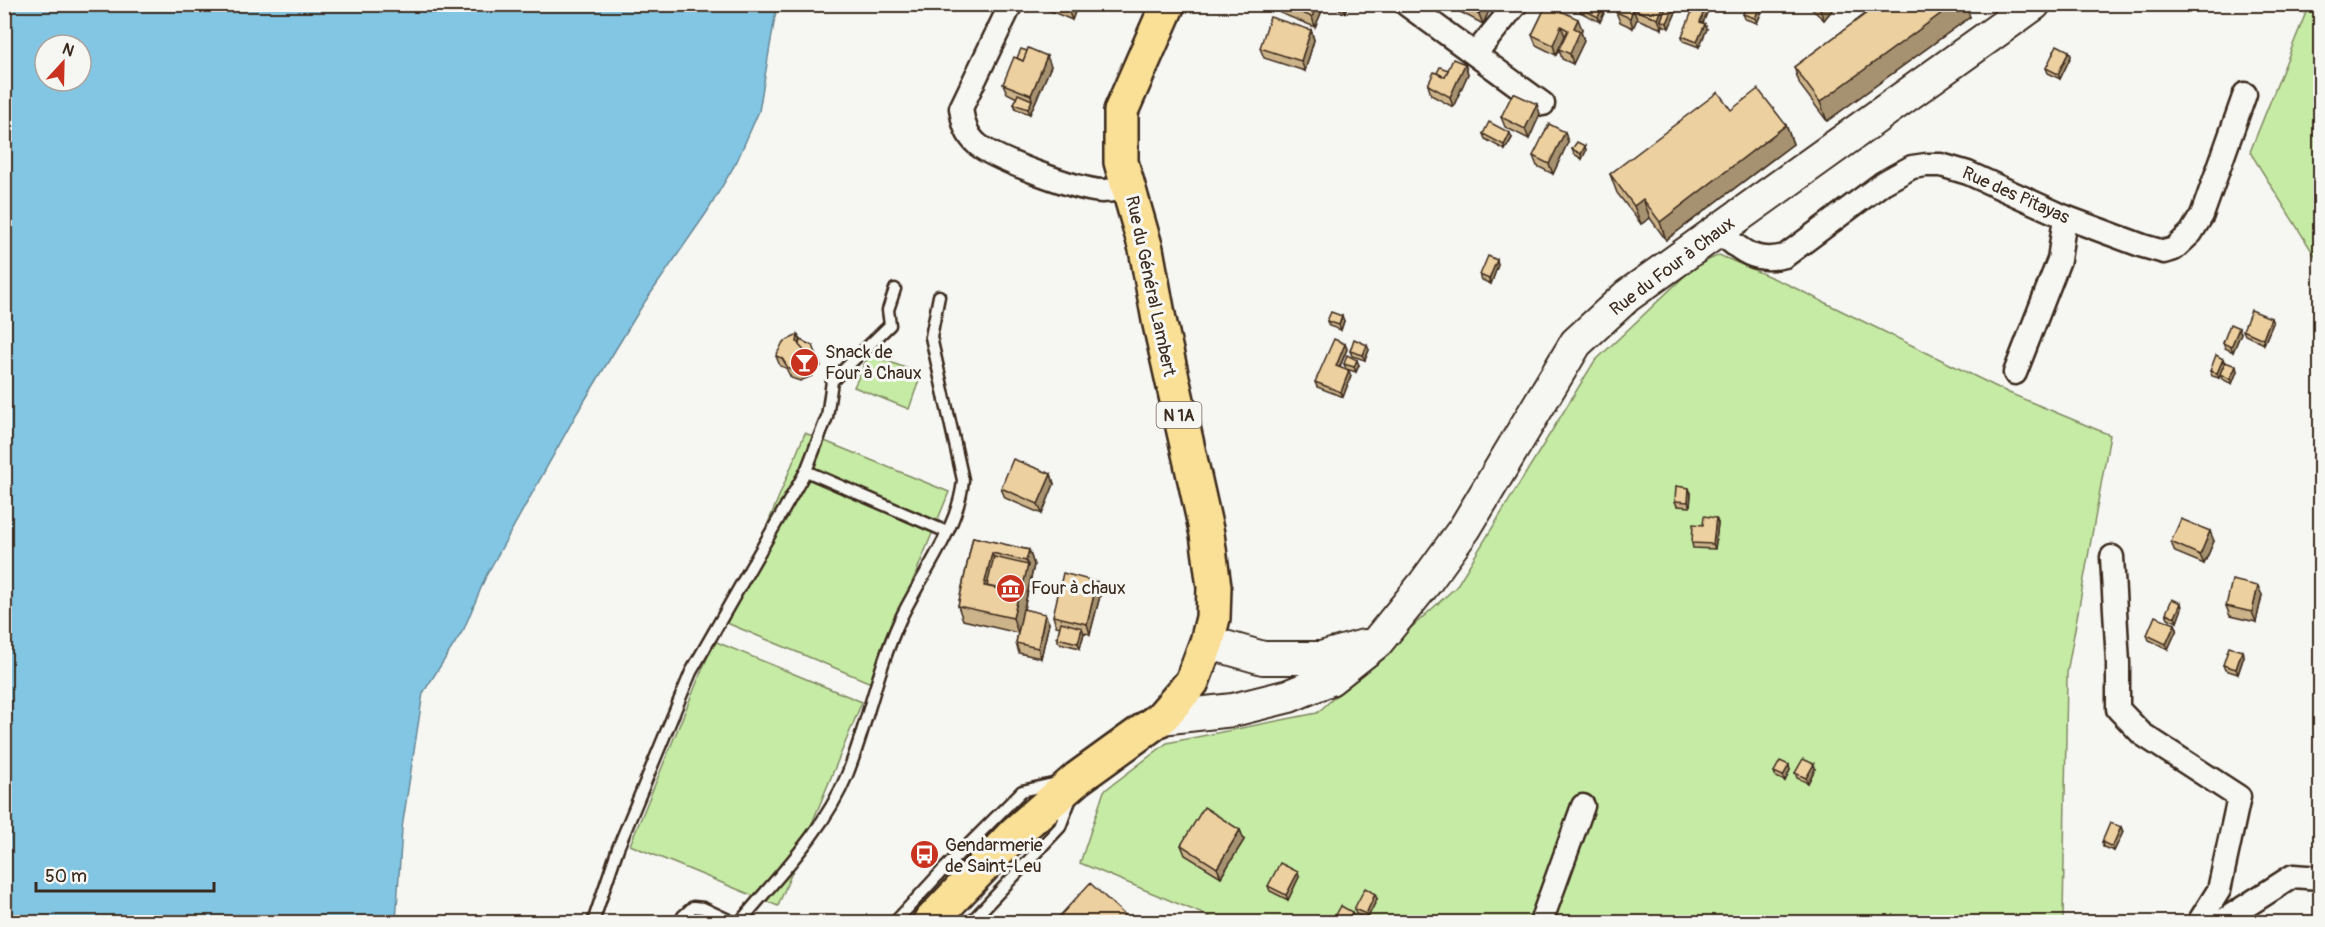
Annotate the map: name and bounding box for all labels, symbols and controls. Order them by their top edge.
north arrow [33,33,93,93]
text: N [59,39,77,61]
street label: Rue des Pitayas [1959,162,2073,229]
street label: Rue du Général Lambert [1120,194,1181,379]
street label: Rue du Four à Chaux [1605,212,1739,321]
place label: Snack de Four à Chaux [825,341,922,385]
bar icon: Snack de Four à Chaux [788,346,820,378]
road number: N 1A [1156,402,1202,428]
museum icon: Four à chaux [994,572,1026,604]
place label: Four à chaux [1031,577,1126,600]
place label: Gendarmerie de Saint-Leu [945,834,1043,878]
bus stop icon: Gendarmerie de Saint-Leu [908,839,940,871]
scale bar [36,855,214,893]
text: 50 m [45,865,87,888]

